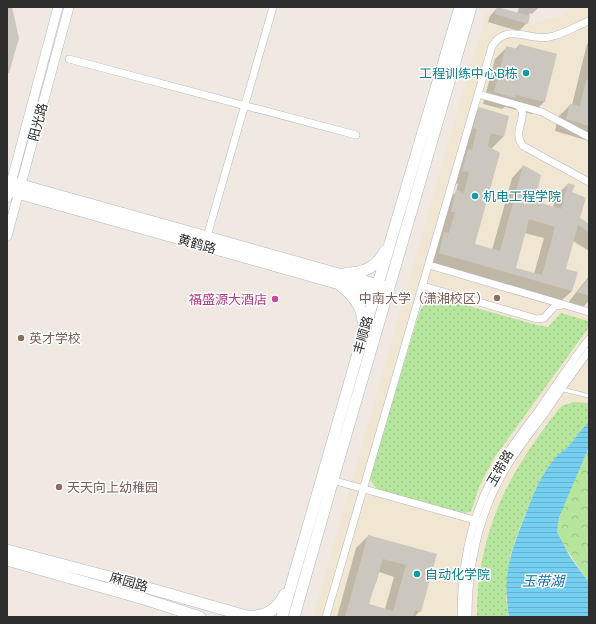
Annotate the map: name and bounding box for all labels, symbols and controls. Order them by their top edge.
place label: 工程训练中心B栋 [419,64,518,83]
marker: 工程训练中心B栋 [521,68,531,78]
street label: 阳光路 [24,101,52,143]
place label: 机电工程学院 [483,187,561,206]
marker: 机电工程学院 [470,191,480,201]
street label: 黄鹤路 [176,229,218,259]
place label: 中南大学（潇湘校区） [359,289,489,308]
place label: 福盛源大酒店 [189,290,267,309]
marker: 中南大学（潇湘校区） [492,293,502,303]
marker: 福盛源大酒店 [270,294,280,304]
street label: 丰顺路 [348,314,378,356]
place label: 英才学校 [29,329,81,348]
marker: 英才学校 [16,333,26,343]
street label: 玉带路 [482,446,518,490]
place label: 天天向上幼稚园 [67,478,158,497]
marker: 天天向上幼稚园 [54,482,64,492]
place label: 自动化学院 [425,565,490,584]
street label: 麻园路 [108,567,150,597]
marker: 自动化学院 [412,569,422,579]
water label: 玉带湖 [522,571,566,591]

